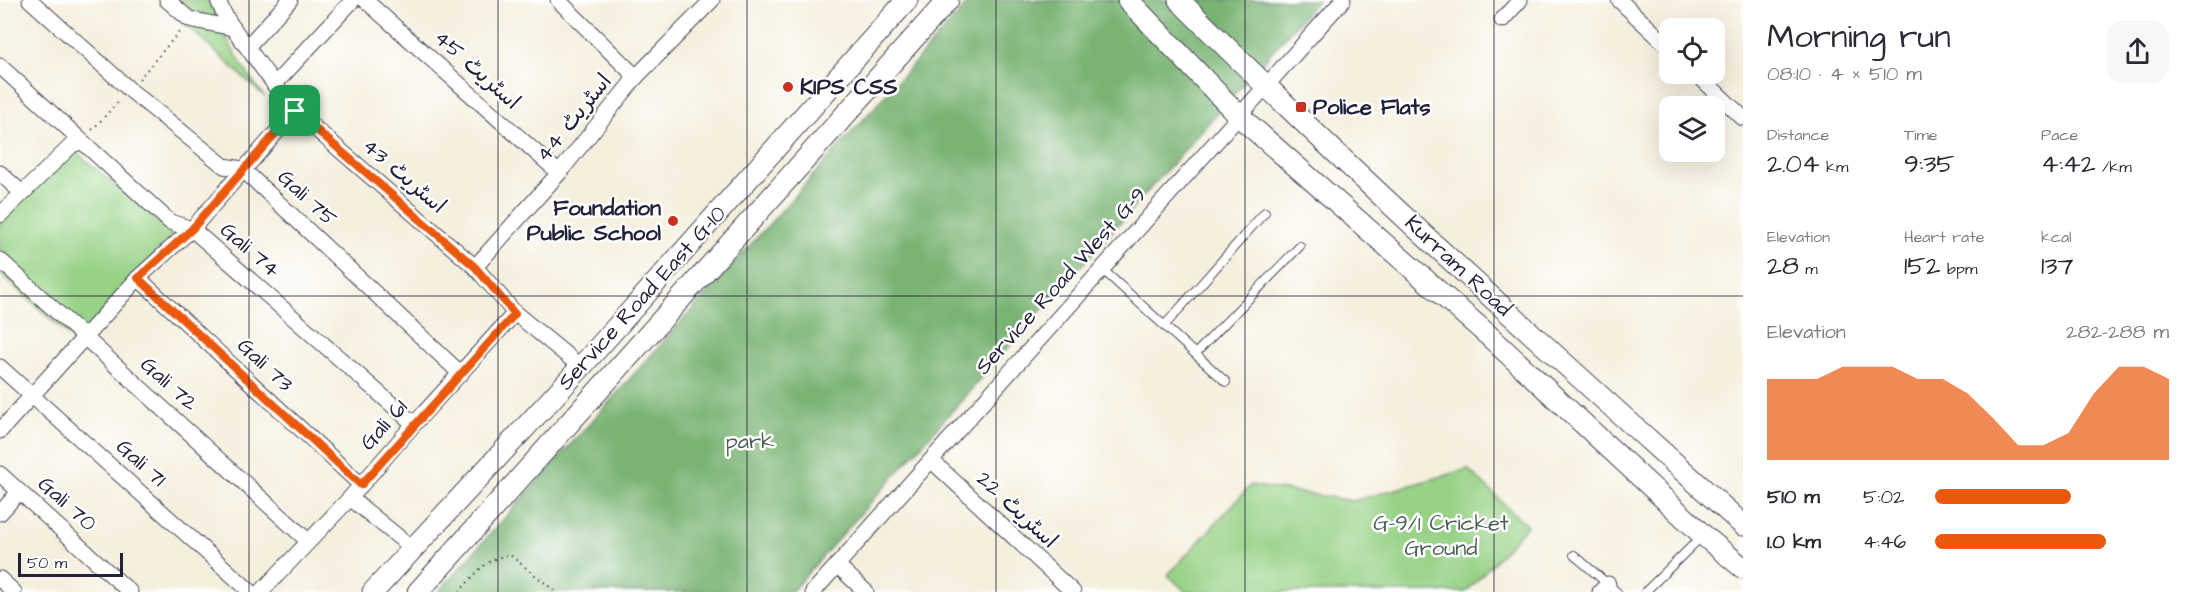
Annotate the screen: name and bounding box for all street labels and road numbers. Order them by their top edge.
street label: اسٹریٹ 45 [427,23,527,117]
street label: اسٹریٹ 44 [529,67,619,169]
street label: اسٹریٹ 43 [355,131,453,221]
street label: Gali 75 [270,162,344,234]
street label: Service Road West G-9 [968,180,1154,382]
street label: Service Road East G-10 [551,199,733,397]
street label: Kurram Road [1398,208,1518,324]
street label: Gali 74 [213,215,287,285]
street label: Gali 73 [230,331,300,399]
street label: Gali 72 [133,350,205,419]
street label: Gali 61 [353,393,415,457]
street label: Gali 71 [109,432,173,494]
street label: اسٹریٹ 22 [969,464,1065,556]
street label: Gali 70 [31,469,103,539]

